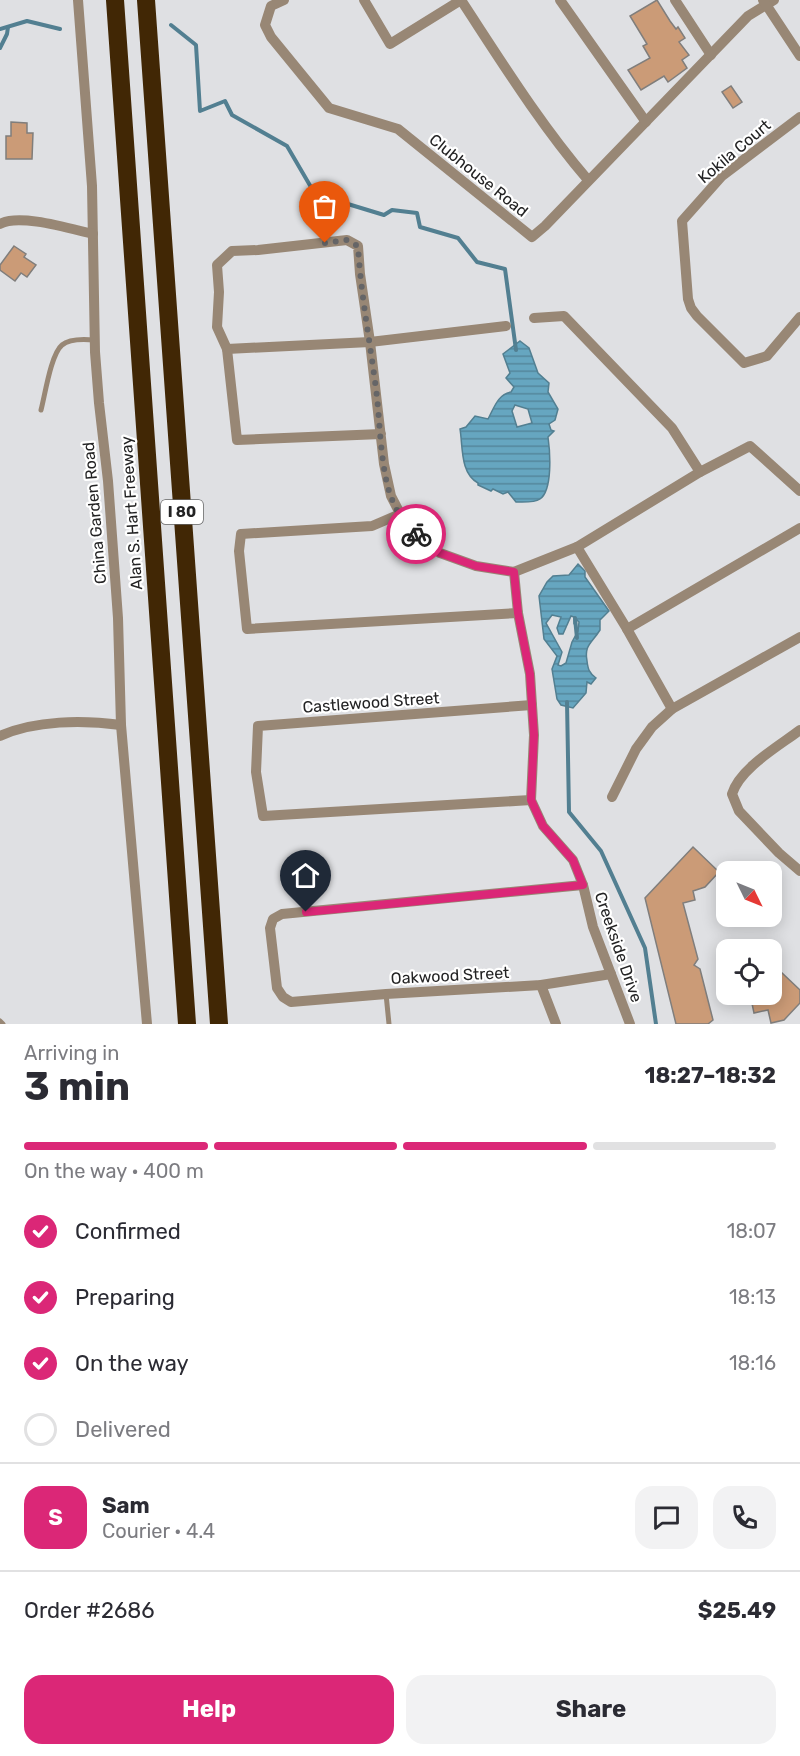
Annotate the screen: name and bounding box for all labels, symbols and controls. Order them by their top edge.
street label: Kokila Court [694,116,774,187]
street label: Clubhouse Road [426,130,532,221]
pin [299,181,350,243]
icon: bag [308,190,341,223]
street label: Alan S. Hart Freeway [117,435,146,591]
street label: China Garden Road [79,441,110,585]
road number: I 80 [161,500,203,524]
courier [386,504,446,564]
icon: bike [400,518,433,551]
street label: Castlewood Street [302,688,440,717]
pin [280,850,331,912]
icon: home [289,859,322,892]
north arrow [716,861,782,927]
map controls [716,861,782,1005]
street label: Creekside Drive [591,889,646,1005]
button: locate [716,939,782,1005]
street label: Oakwood Street [390,963,510,988]
text: Arriving in [24,1041,119,1065]
text: 18:27–18:32 [645,1062,776,1089]
text: 3 min [24,1064,130,1110]
text: On the way · 400 m [24,1159,204,1183]
icon: check [24,1215,57,1248]
text: Confirmed [75,1218,181,1245]
text: 18:07 [727,1219,776,1243]
icon: check [24,1281,57,1314]
text: Preparing [75,1284,175,1311]
text: 18:13 [729,1285,776,1309]
icon: check [24,1347,57,1380]
text: On the way [75,1350,189,1377]
text: 18:16 [729,1351,776,1375]
text: Delivered [75,1416,171,1443]
button: chat [635,1486,698,1549]
button: phone [713,1486,776,1549]
text: Sam [102,1492,150,1519]
text: S [48,1504,63,1531]
text: Courier · 4.4 [102,1519,215,1543]
text: Order #2686 [24,1597,154,1624]
text: $25.49 [698,1597,776,1624]
button: Help [24,1675,394,1744]
button: Share [406,1675,776,1744]

